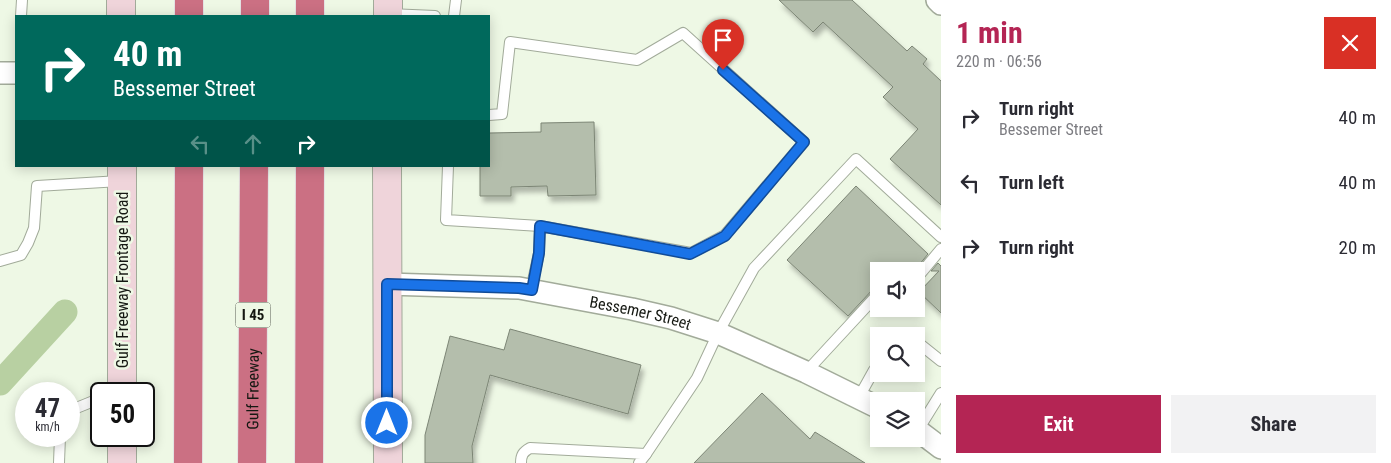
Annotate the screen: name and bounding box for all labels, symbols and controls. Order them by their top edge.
text: 1 min [956,15,1023,50]
button: close [1324,17,1376,69]
pin [702,19,744,70]
icon: arrive [709,26,737,54]
text: 40 m [113,34,182,75]
icon: right [30,35,95,100]
text: 220 m · 06:56 [956,52,1042,71]
text: Bessemer Street [113,76,256,101]
text: Turn right [999,97,1074,120]
icon: right [956,104,984,132]
text: 40 m [1339,106,1376,129]
text: Bessemer Street [999,120,1103,139]
icon: left [186,130,214,158]
icon: ahead [239,130,267,158]
icon: right [292,130,320,158]
icon: left [956,169,984,197]
text: Turn left [999,171,1064,194]
text: 40 m [1339,171,1376,194]
street label: Gulf Freeway Frontage Road [113,192,132,368]
icon: right [956,234,984,262]
text: Turn right [999,236,1074,259]
text: 20 m [1339,236,1376,259]
map controls [870,262,925,447]
button: sound [870,262,925,317]
street label: Bessemer Street [588,292,694,333]
road number: I 45 [236,302,270,328]
button: search [870,327,925,382]
street label: Gulf Freeway [243,348,262,430]
speed limit sign: 50 [90,382,155,447]
button: layers [870,392,925,447]
text: 47 [35,394,60,423]
button: Exit [956,395,1161,453]
button: Share [1171,395,1376,453]
position arrow [360,396,412,448]
text: km/h [35,420,60,434]

